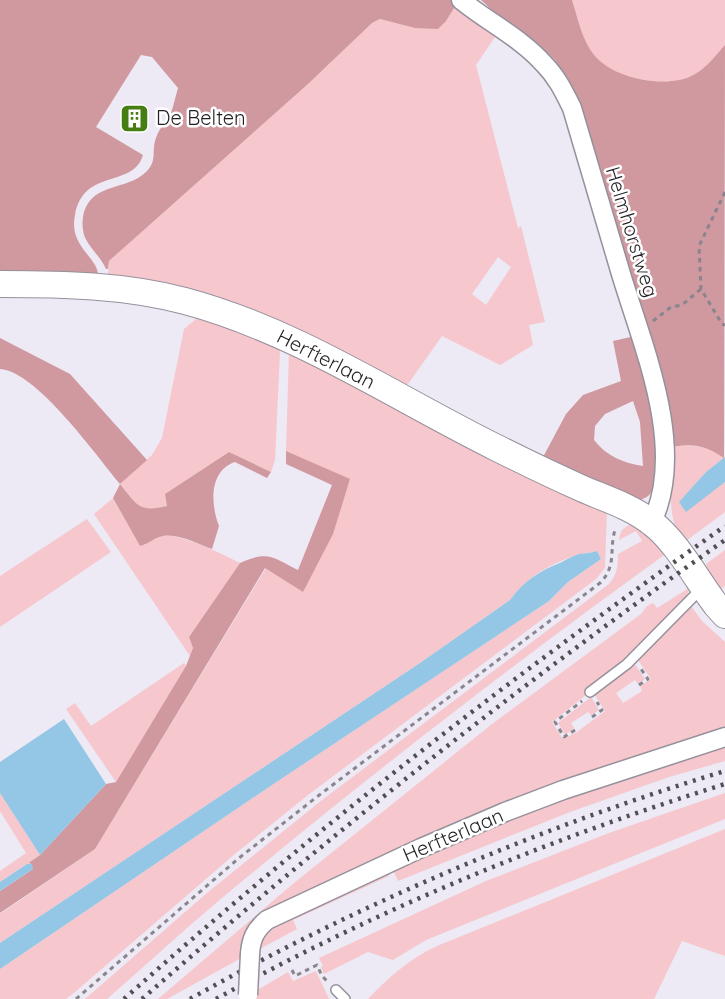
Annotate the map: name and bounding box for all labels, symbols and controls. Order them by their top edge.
building icon: De Belten [119,102,151,134]
place label: De Belten [156,105,246,130]
street label: Helmhorstweg [601,163,664,300]
street label: Herfterlaan [273,323,380,394]
street label: Herfterlaan [399,802,507,867]

